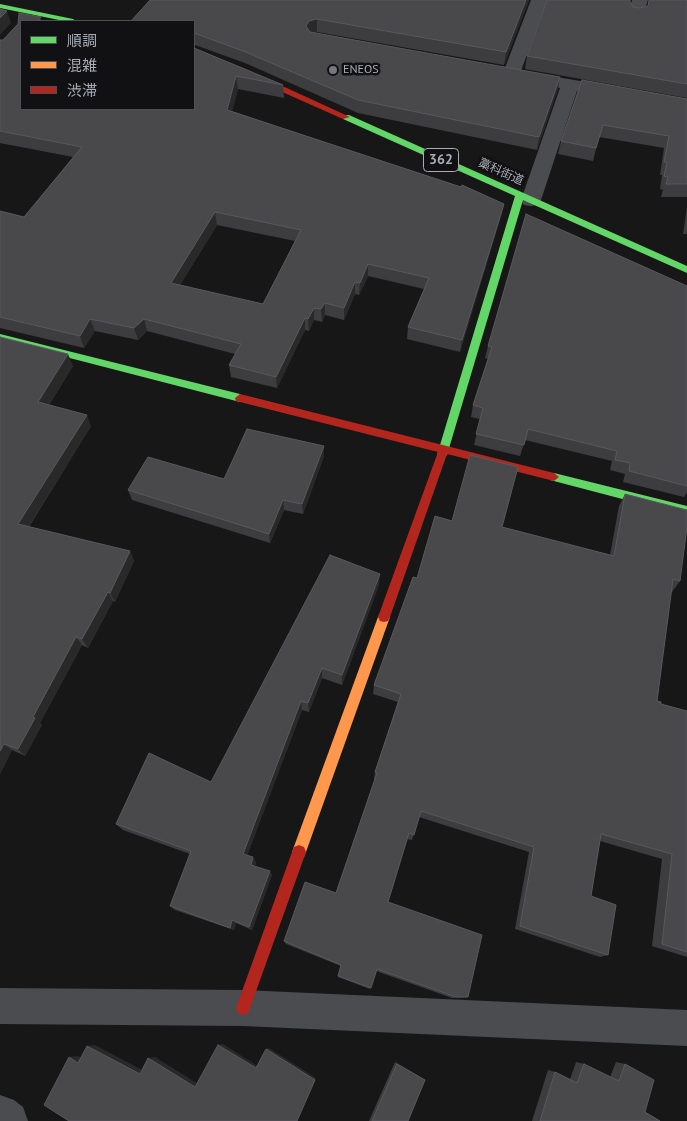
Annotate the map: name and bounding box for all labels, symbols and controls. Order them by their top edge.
legend [20,20,195,110]
text: 順調 [67,31,97,50]
text: 混雑 [67,56,97,75]
place label: ENEOS [343,63,379,77]
marker: ENEOS [327,64,339,76]
text: 渋滞 [67,81,97,100]
road number: 362 [424,148,458,172]
street label: 藁科街道 [476,156,526,188]

